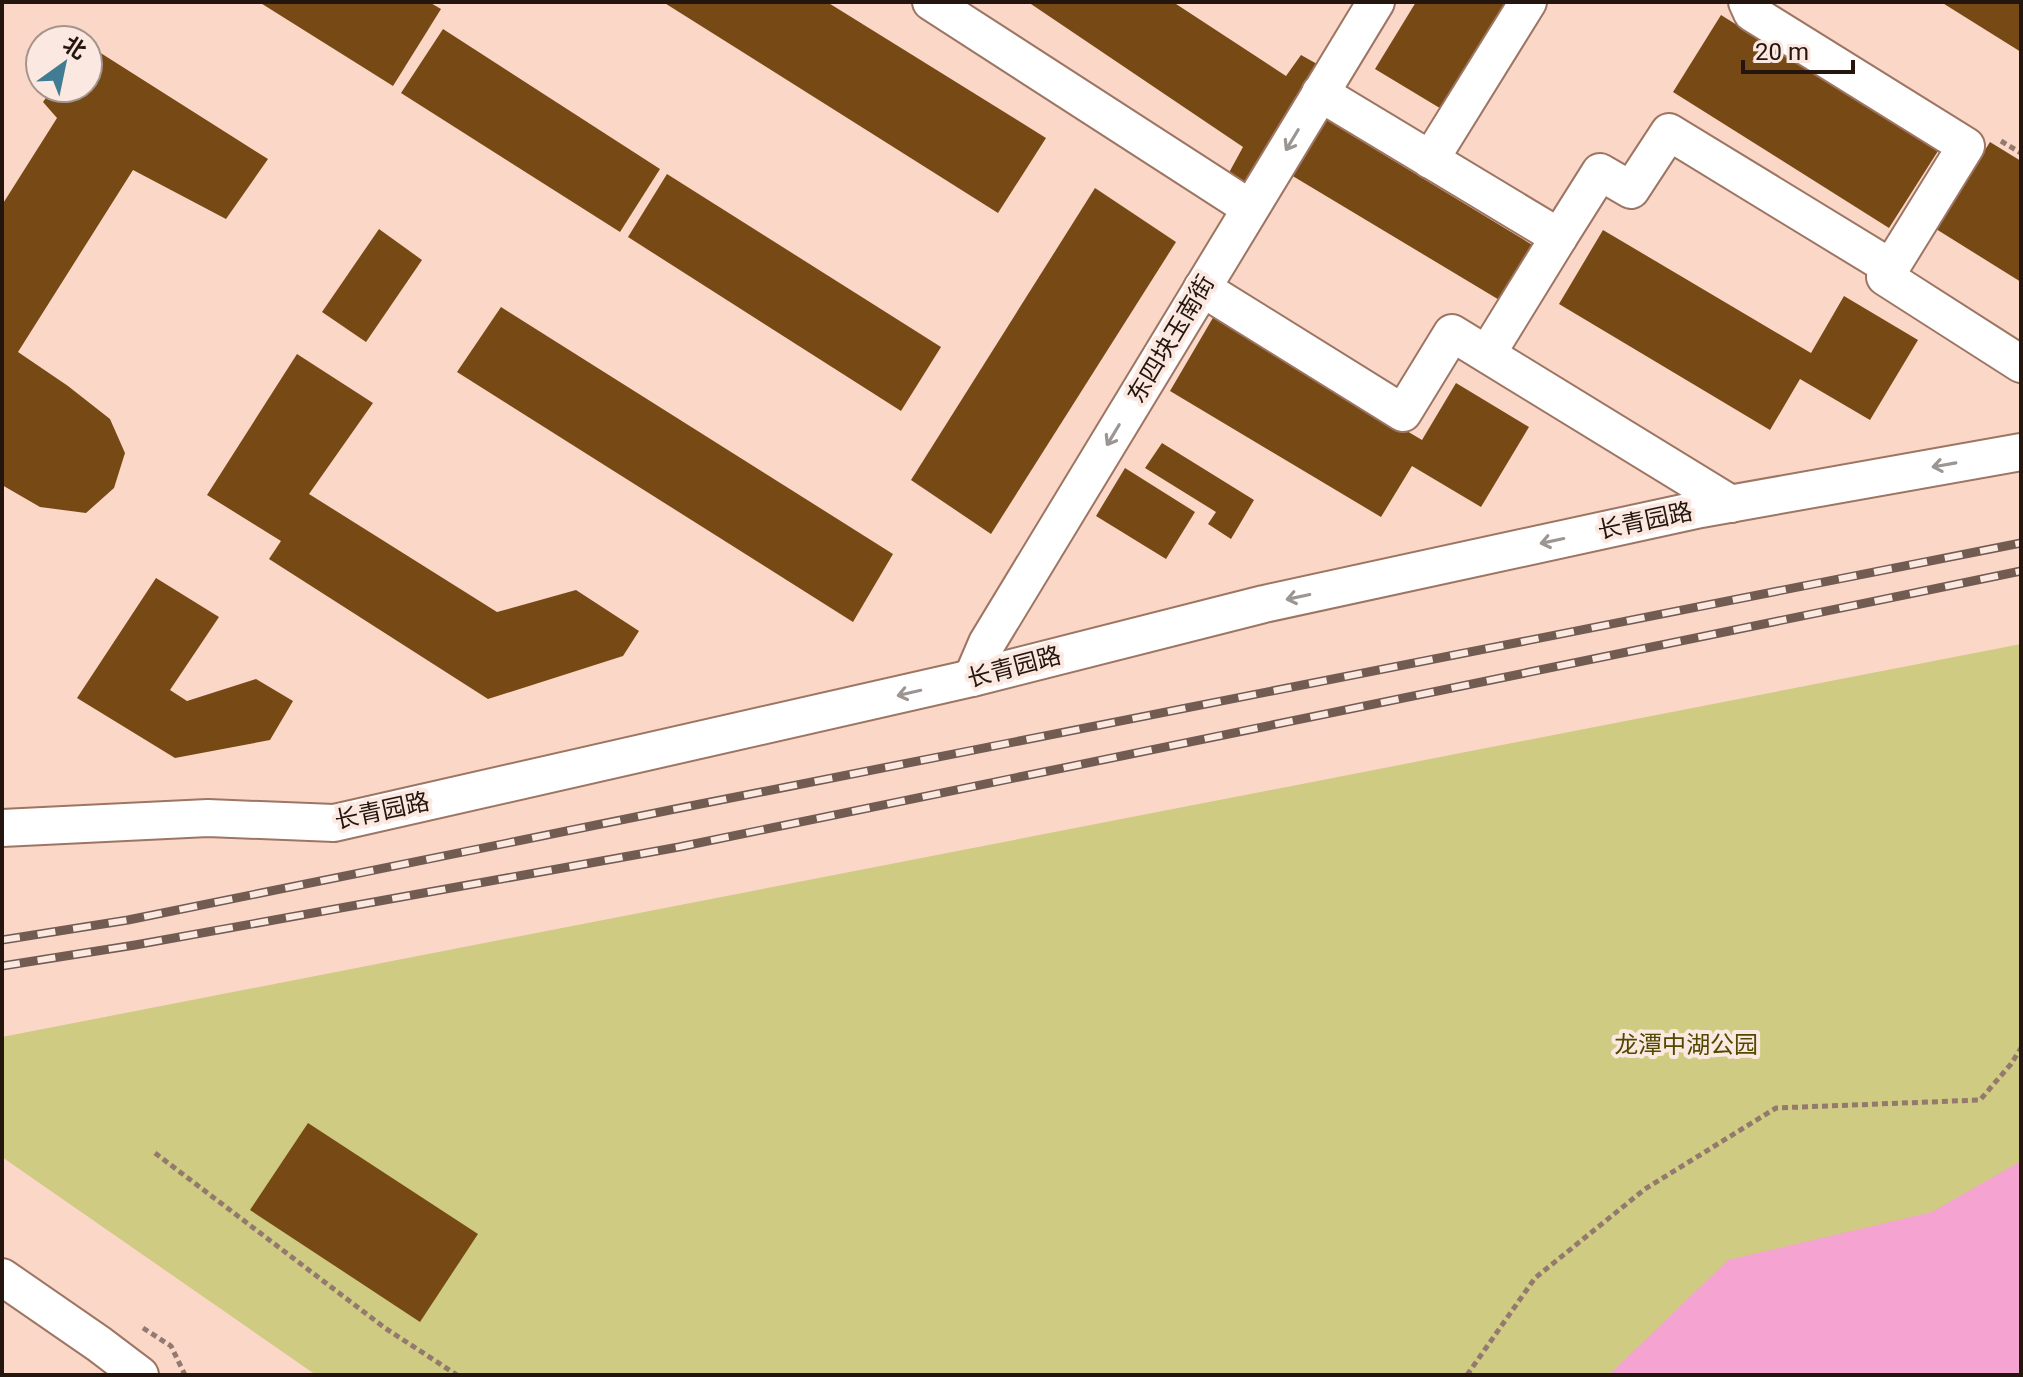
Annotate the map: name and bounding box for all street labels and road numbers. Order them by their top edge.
street label: 东四块玉南街 [1122,270,1220,408]
street label: 长青园路 [1595,497,1695,545]
street label: 长青园路 [964,641,1064,693]
street label: 长青园路 [332,787,432,835]

